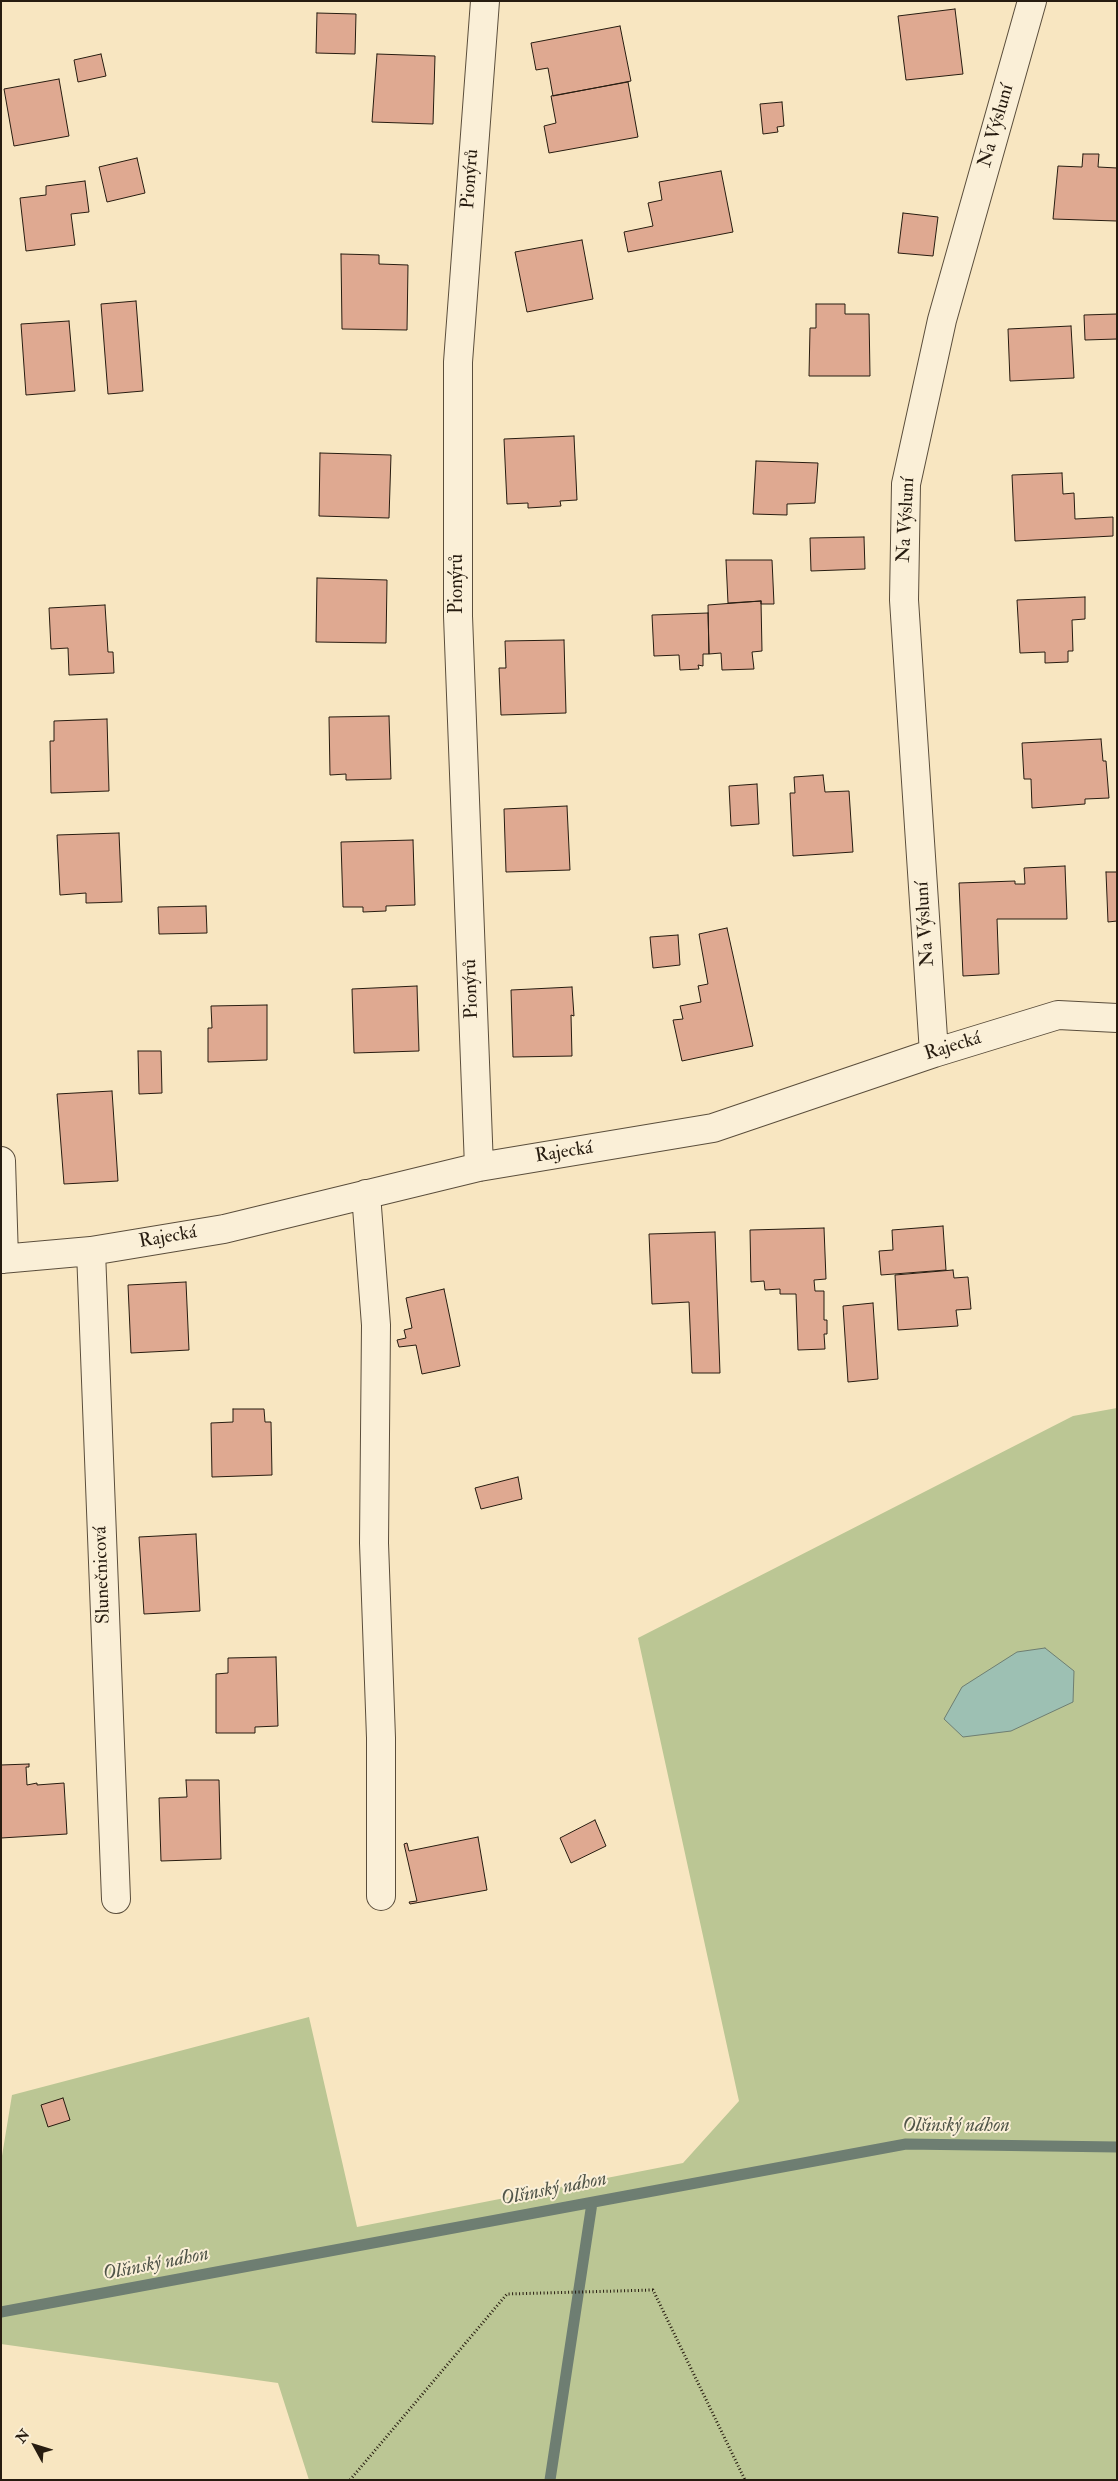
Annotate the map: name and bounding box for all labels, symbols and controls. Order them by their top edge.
street label: Na Výsluní [974,82,1020,170]
street label: Pionýrů [458,148,484,210]
street label: Na Výsluní [893,477,921,563]
street label: Pionýrů [447,554,469,614]
street label: Na Výsluní [912,881,940,967]
street label: Pionýrů [460,959,484,1019]
street label: Rajecká [922,1028,984,1066]
street label: Rajecká [533,1137,595,1169]
street label: Rajecká [137,1222,199,1254]
street label: Slunečnicová [90,1526,116,1624]
water label: Olšinský náhon [902,2115,1010,2139]
water label: Olšinský náhon [499,2168,609,2212]
water label: Olšinský náhon [101,2243,211,2287]
north arrow [10,2421,60,2471]
text: N [12,2426,34,2446]

